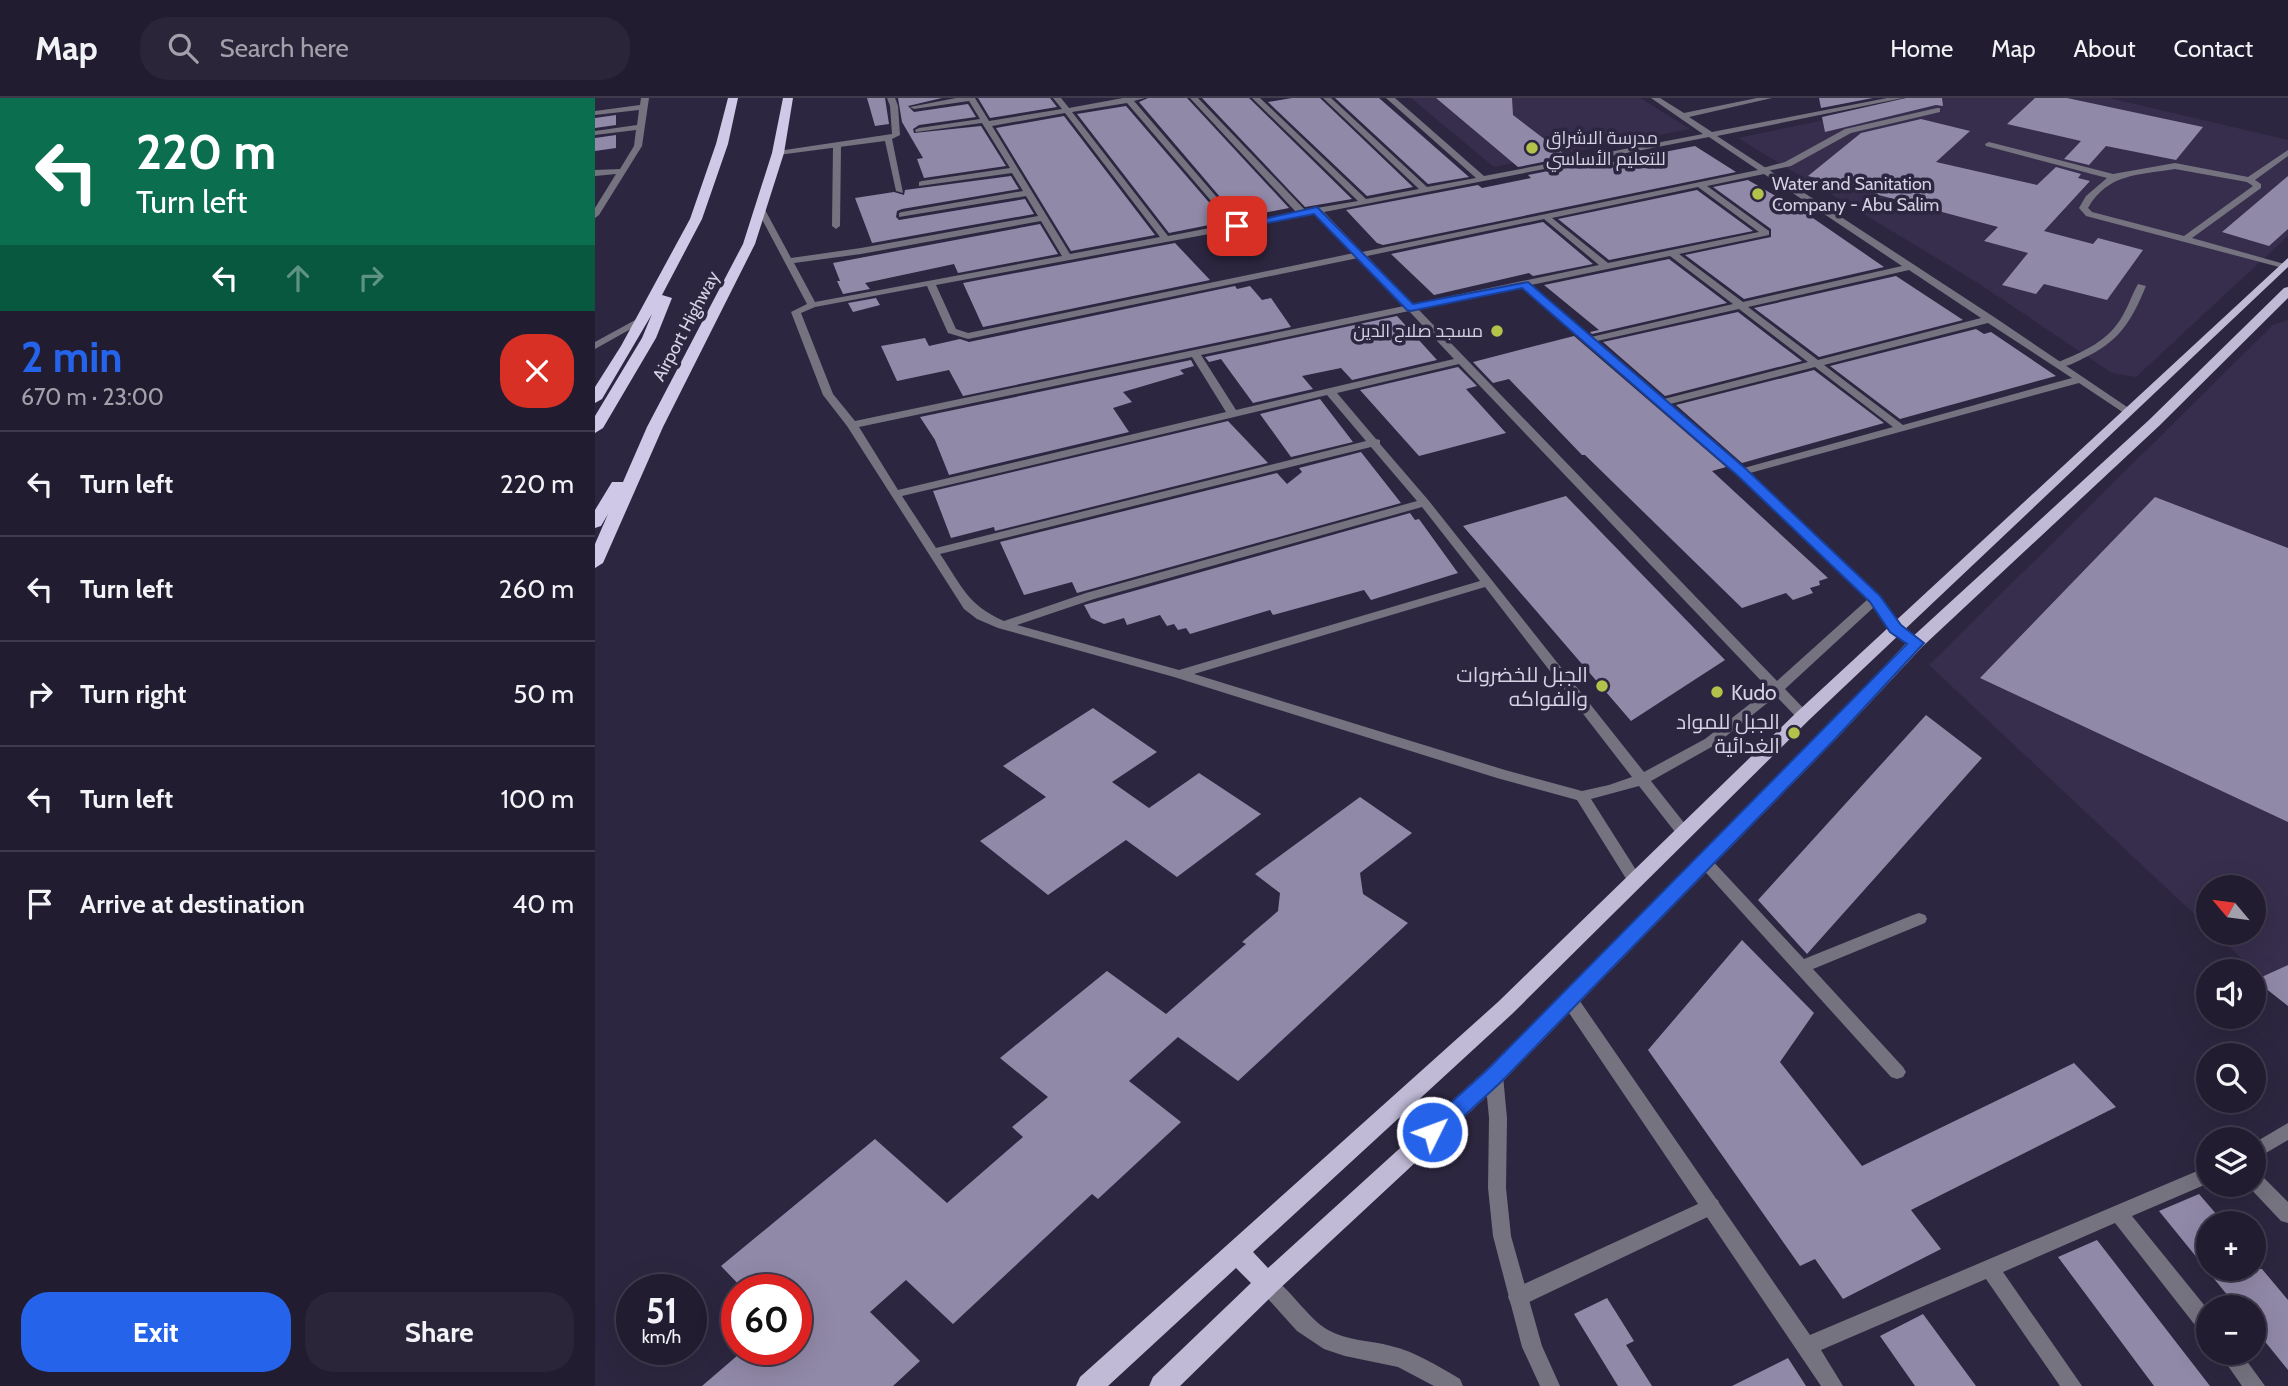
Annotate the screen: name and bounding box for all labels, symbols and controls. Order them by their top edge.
search box [140,17,630,80]
text: Map [35,28,98,68]
icon: search [164,29,202,67]
text: Search here [220,32,349,64]
text: Home [1890,34,1953,63]
text: Map [1991,34,2036,63]
text: About [2074,34,2136,63]
text: Contact [2174,34,2253,63]
text: 220 m [136,122,276,181]
icon: left [21,126,112,217]
place label: مدرسة الاشراق للتعليم الأساسي [1546,127,1666,172]
marker: مدرسة الاشراق للتعليم الأساسي [1524,140,1540,156]
place label: Water and Sanitation Company - Abu Salim [1772,173,1939,216]
text: Turn left [136,182,247,221]
marker: Water and Sanitation Company - Abu Salim [1750,186,1766,202]
pin [1207,196,1267,256]
icon: arrive [1218,207,1256,245]
icon: left [206,259,244,297]
icon: ahead [279,259,317,297]
icon: right [352,259,390,297]
street label: Airport Highway [648,267,724,385]
place label: مسجد صلاح الدين [1353,320,1483,343]
marker: مسجد صلاح الدين [1489,323,1505,339]
text: 2 min [21,331,122,383]
button: close [500,334,574,408]
text: 670 m · 23:00 [21,383,164,411]
icon: left [21,465,59,503]
text: Turn left [80,468,173,500]
text: 220 m [500,468,574,500]
icon: left [21,570,59,608]
text: Turn left [80,573,173,605]
text: 260 m [499,573,574,605]
place label: الجبل للخضروات والفواكه [1456,662,1588,711]
icon: right [21,675,59,713]
text: Turn right [80,678,186,710]
text: 50 m [513,678,574,710]
marker: الجبل للخضروات والفواكه [1594,678,1610,694]
place label: Kudo [1731,680,1777,705]
marker: Kudo [1709,684,1725,700]
place label: الجبل للمواد الغدائية [1676,709,1780,758]
marker: الجبل للمواد الغدائية [1786,725,1802,741]
icon: left [21,780,59,818]
text: Turn left [80,783,173,815]
text: 100 m [501,783,574,815]
north arrow [2196,875,2266,945]
map controls [2196,875,2266,1365]
icon: arrive [21,885,59,923]
text: Arrive at destination [80,888,305,920]
text: 40 m [512,888,574,920]
button: sound [2196,959,2266,1029]
button: search [2196,1043,2266,1113]
position arrow [1395,1095,1469,1169]
button: layers [2196,1127,2266,1197]
button: + [2196,1211,2266,1281]
speed limit sign: 60 [721,1274,812,1365]
text: 51 [646,1289,677,1332]
button: Exit [21,1292,291,1372]
button: Share [305,1292,574,1372]
button: − [2196,1295,2266,1365]
text: km/h [642,1326,681,1348]

